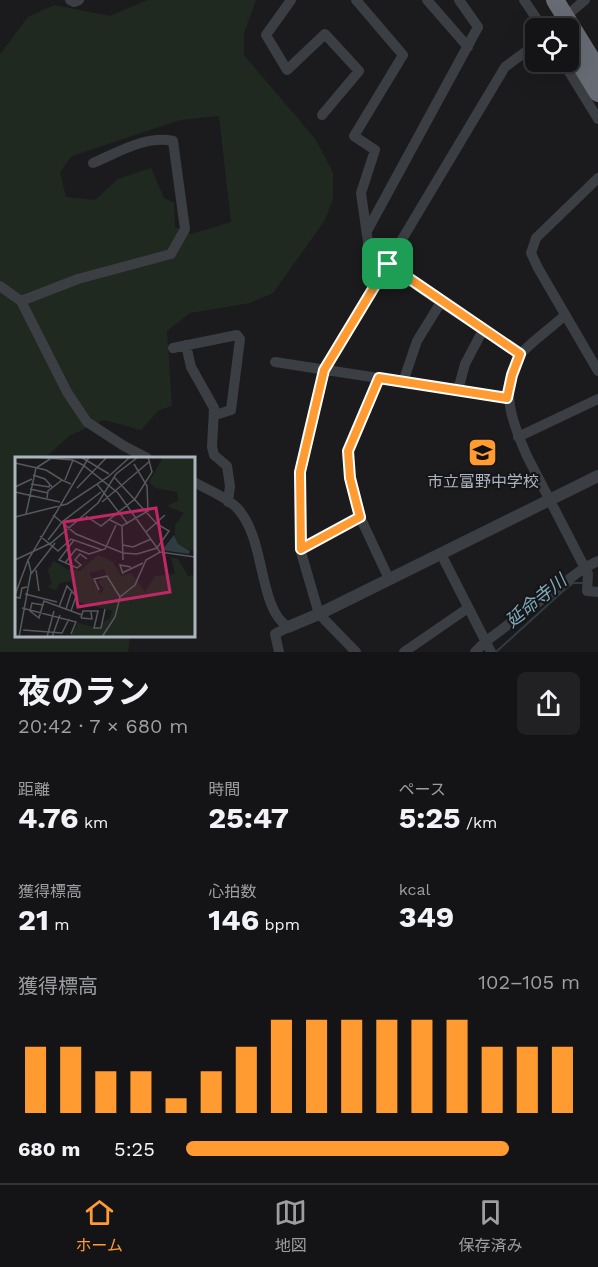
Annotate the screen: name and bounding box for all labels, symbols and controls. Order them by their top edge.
map controls [525,18,579,72]
button: locate [525,18,579,72]
pin [362,238,413,289]
icon: arrive [371,247,404,280]
school or university icon: 市立富野中学校 [467,437,499,469]
inset map [15,457,195,637]
place label: 市立富野中学校 [427,472,539,491]
water label: 延命寺川 [501,569,572,631]
text: 夜のラン [18,672,150,711]
button: share [517,672,580,735]
text: 20:42 · 7 × 680 m [18,714,188,738]
text: 距離 [18,780,50,799]
text: 時間 [208,780,240,799]
text: ペース [399,780,446,799]
text: 4.76 [18,800,79,835]
text: 25:47 [208,800,289,835]
text: 5:25 [399,800,461,835]
text: km [79,813,108,832]
text: /km [461,813,497,832]
text: kcal [399,880,430,899]
text: 獲得標高 [18,882,82,901]
text: 心拍数 [208,882,256,901]
text: 349 [399,899,454,934]
text: 21 [18,902,49,937]
text: 146 [208,902,259,937]
text: m [49,915,70,934]
text: bpm [259,915,300,934]
text: 102–105 m [478,970,580,994]
text: 獲得標高 [18,974,98,998]
text: 680 m [18,1137,80,1161]
text: 5:25 [114,1137,155,1161]
tab: ホーム [76,1196,123,1256]
tab: 地図 [274,1196,307,1256]
tab: 保存済み [458,1196,522,1256]

